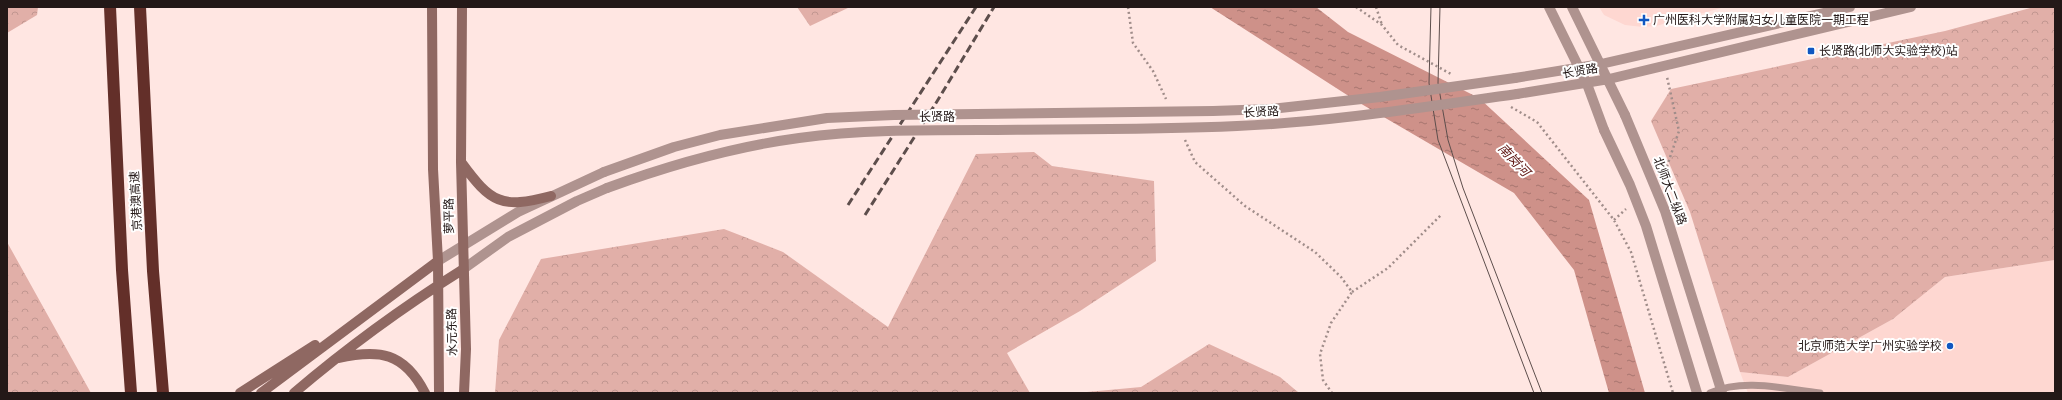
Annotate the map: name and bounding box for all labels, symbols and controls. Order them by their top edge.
place label: 广州医科大学附属妇女儿童医院一期工程 [1653,12,1869,28]
marker: 广州医科大学附属妇女儿童医院一期工程 [1638,14,1650,26]
place label: 长贤路(北师大实验学校)站 [1819,43,1958,59]
marker: 长贤路(北师大实验学校)站 [1806,46,1816,56]
street label: 长贤路 [1561,60,1599,82]
street label: 长贤路 [1243,103,1279,121]
street label: 长贤路 [919,109,955,125]
water label: 南岗河 [1494,140,1536,182]
street label: 北师大二纵路 [1650,155,1690,227]
street label: 京港澳高速 [126,171,146,231]
street label: 萝平路 [441,198,457,234]
street label: 水元东路 [444,308,460,356]
place label: 北京师范大学广州实验学校 [1798,338,1942,354]
marker: 北京师范大学广州实验学校 [1945,341,1955,351]

